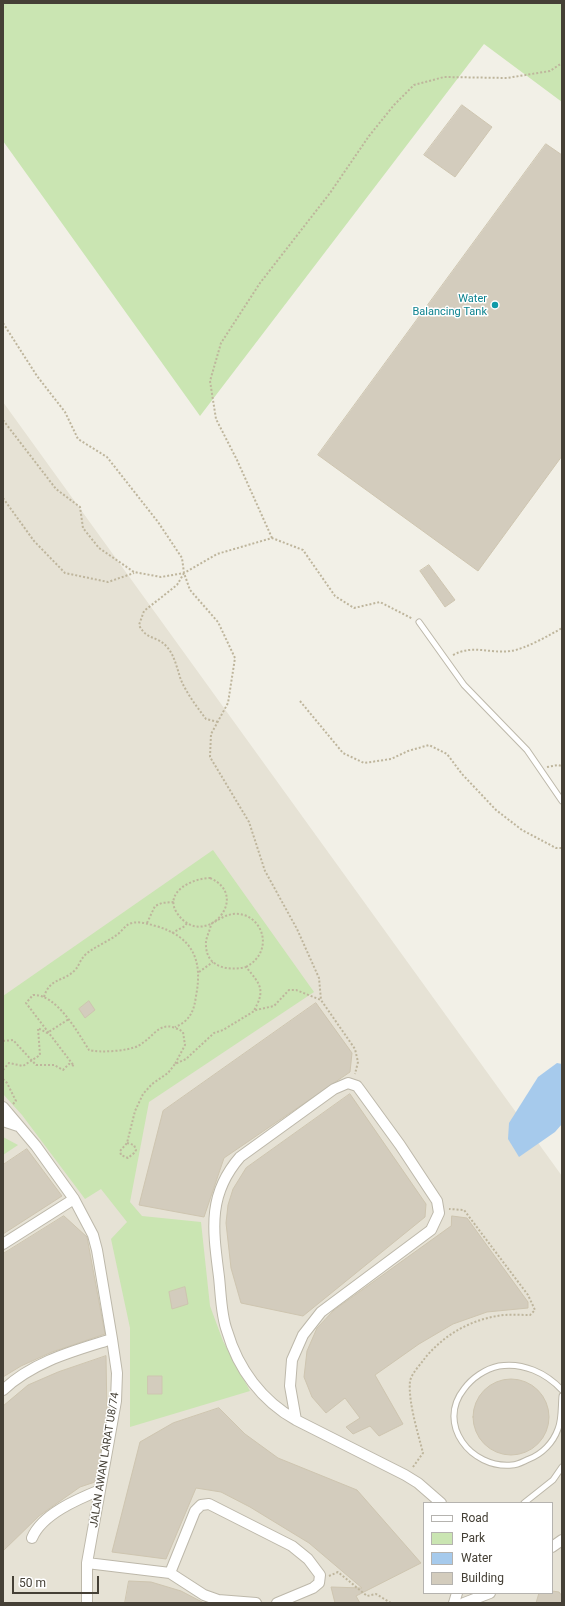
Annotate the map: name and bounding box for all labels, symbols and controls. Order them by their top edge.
place label: Water Balancing Tank [412,292,487,318]
marker: Water Balancing Tank [490,300,500,310]
street label: JALAN AWAN LARAT U8/74 [88,1391,122,1529]
legend [423,1502,553,1594]
text: Road [461,1511,489,1525]
text: Park [461,1531,485,1545]
text: Water [461,1551,492,1565]
scale bar [14,1568,101,1594]
text: Building [461,1571,504,1585]
text: 50 m [19,1576,46,1590]

